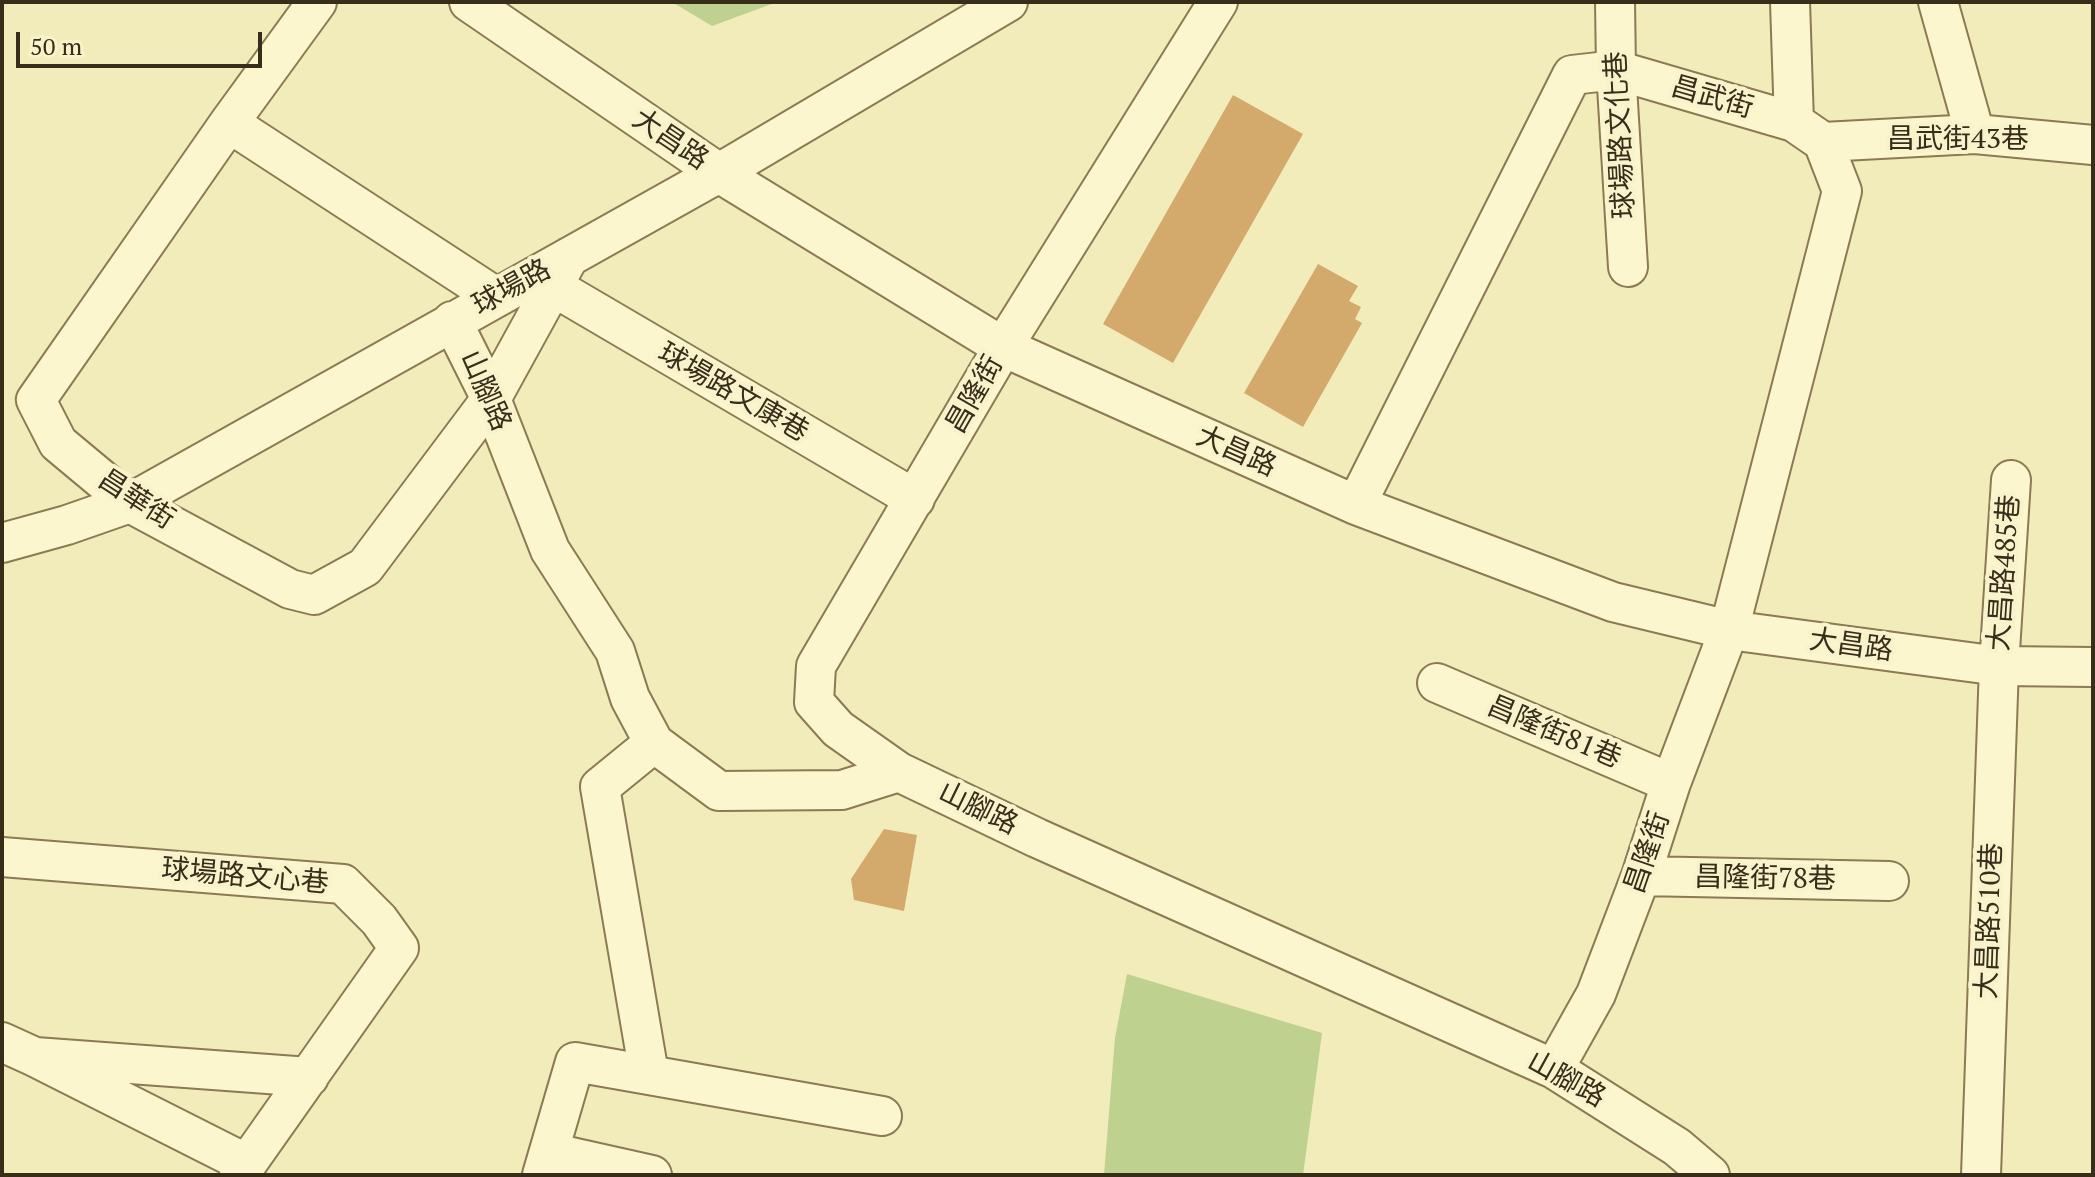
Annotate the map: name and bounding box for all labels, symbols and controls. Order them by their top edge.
scale bar [20,16,266,66]
text: 50 m [30,30,82,62]
street label: 球場路文化巷 [1600,50,1642,220]
street label: 昌武街 [1667,70,1757,126]
street label: 大昌路 [626,103,714,177]
street label: 昌武街43巷 [1887,123,2029,157]
street label: 球場路 [467,253,557,323]
street label: 球場路文康巷 [652,336,814,450]
street label: 山腳路 [453,346,517,436]
street label: 昌隆街 [939,350,1011,440]
street label: 大昌路 [1191,420,1281,484]
street label: 昌華街 [92,463,180,537]
street label: 大昌路485巷 [1983,494,2027,652]
street label: 大昌路 [1807,624,1895,668]
street label: 昌隆街81巷 [1482,690,1626,776]
street label: 山腳路 [933,775,1023,843]
street label: 昌隆街 [1618,808,1678,898]
street label: 大昌路510巷 [1970,842,2010,1000]
street label: 球場路文心巷 [160,853,330,901]
street label: 昌隆街78巷 [1694,861,1836,897]
street label: 山腳路 [1521,1045,1611,1115]

